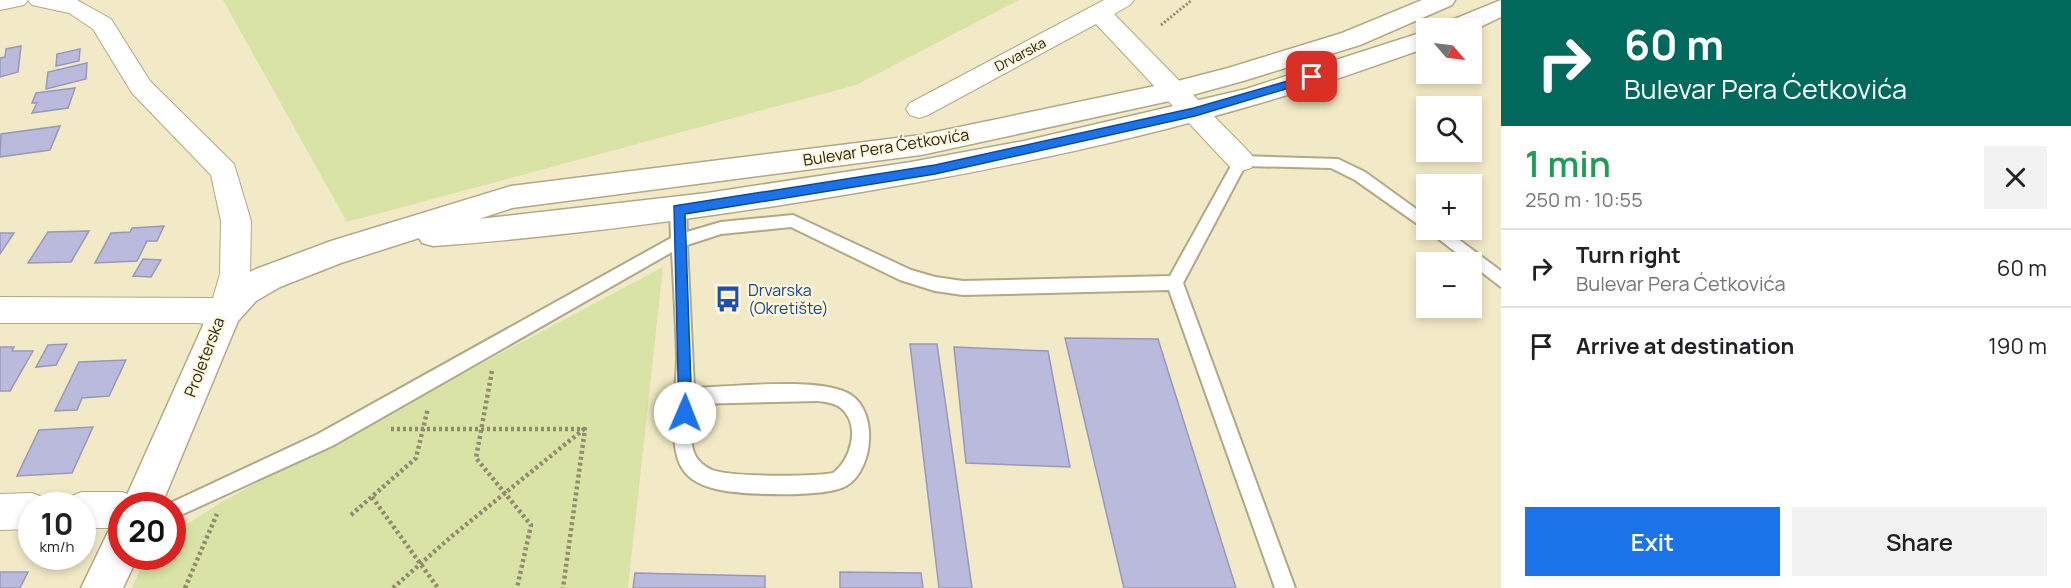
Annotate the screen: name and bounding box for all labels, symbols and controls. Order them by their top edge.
text: 60 m [1624,15,1724,73]
north arrow [1416,18,1482,84]
map controls [1416,18,1482,318]
icon: right [1525,24,1603,102]
street label: Drvarska [991,33,1049,75]
pin [1286,51,1337,102]
icon: arrive [1295,60,1328,93]
text: Bulevar Pera Ćetkovića [1624,70,1907,107]
button: search [1416,96,1482,162]
street label: Bulevar Pera Ćetkovića [801,123,971,171]
text: 1 min [1525,139,1611,188]
button: close [1984,146,2047,209]
button: + [1416,174,1482,240]
text: 250 m · 10:55 [1525,186,1643,213]
text: Turn right [1576,240,1681,270]
button: − [1416,252,1482,318]
icon: right [1525,252,1558,285]
text: 60 m [1997,253,2047,283]
text: Bulevar Pera Ćetkovića [1576,270,1786,297]
place label: Drvarska (Okretište) [748,279,829,319]
bus stop icon: Drvarska (Okretište) [713,284,743,314]
street label: Proleterska [179,314,229,400]
icon: arrive [1525,330,1558,363]
text: Arrive at destination [1576,331,1794,361]
text: 190 m [1988,331,2047,361]
position arrow [653,381,717,445]
speed limit sign: 20 [108,492,186,570]
text: 10 [41,503,73,544]
button: Exit [1525,507,1780,576]
button: Share [1792,507,2047,576]
text: km/h [40,536,74,557]

